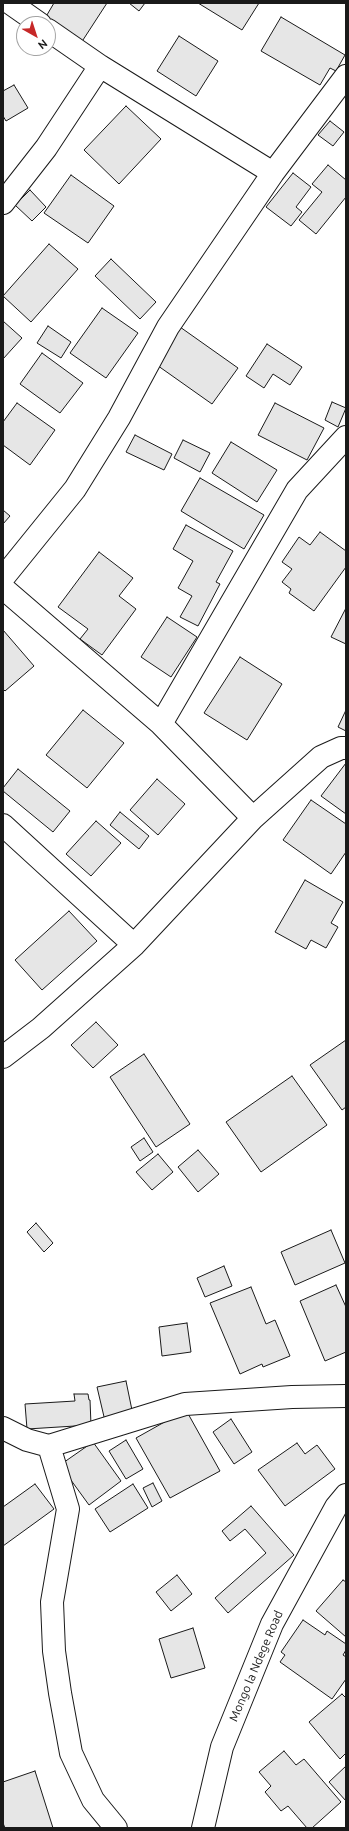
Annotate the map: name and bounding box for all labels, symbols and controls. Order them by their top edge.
north arrow [16,16,56,56]
text: N [36,37,50,52]
street label: Mongo la Ndege Road [226,1608,286,1724]

